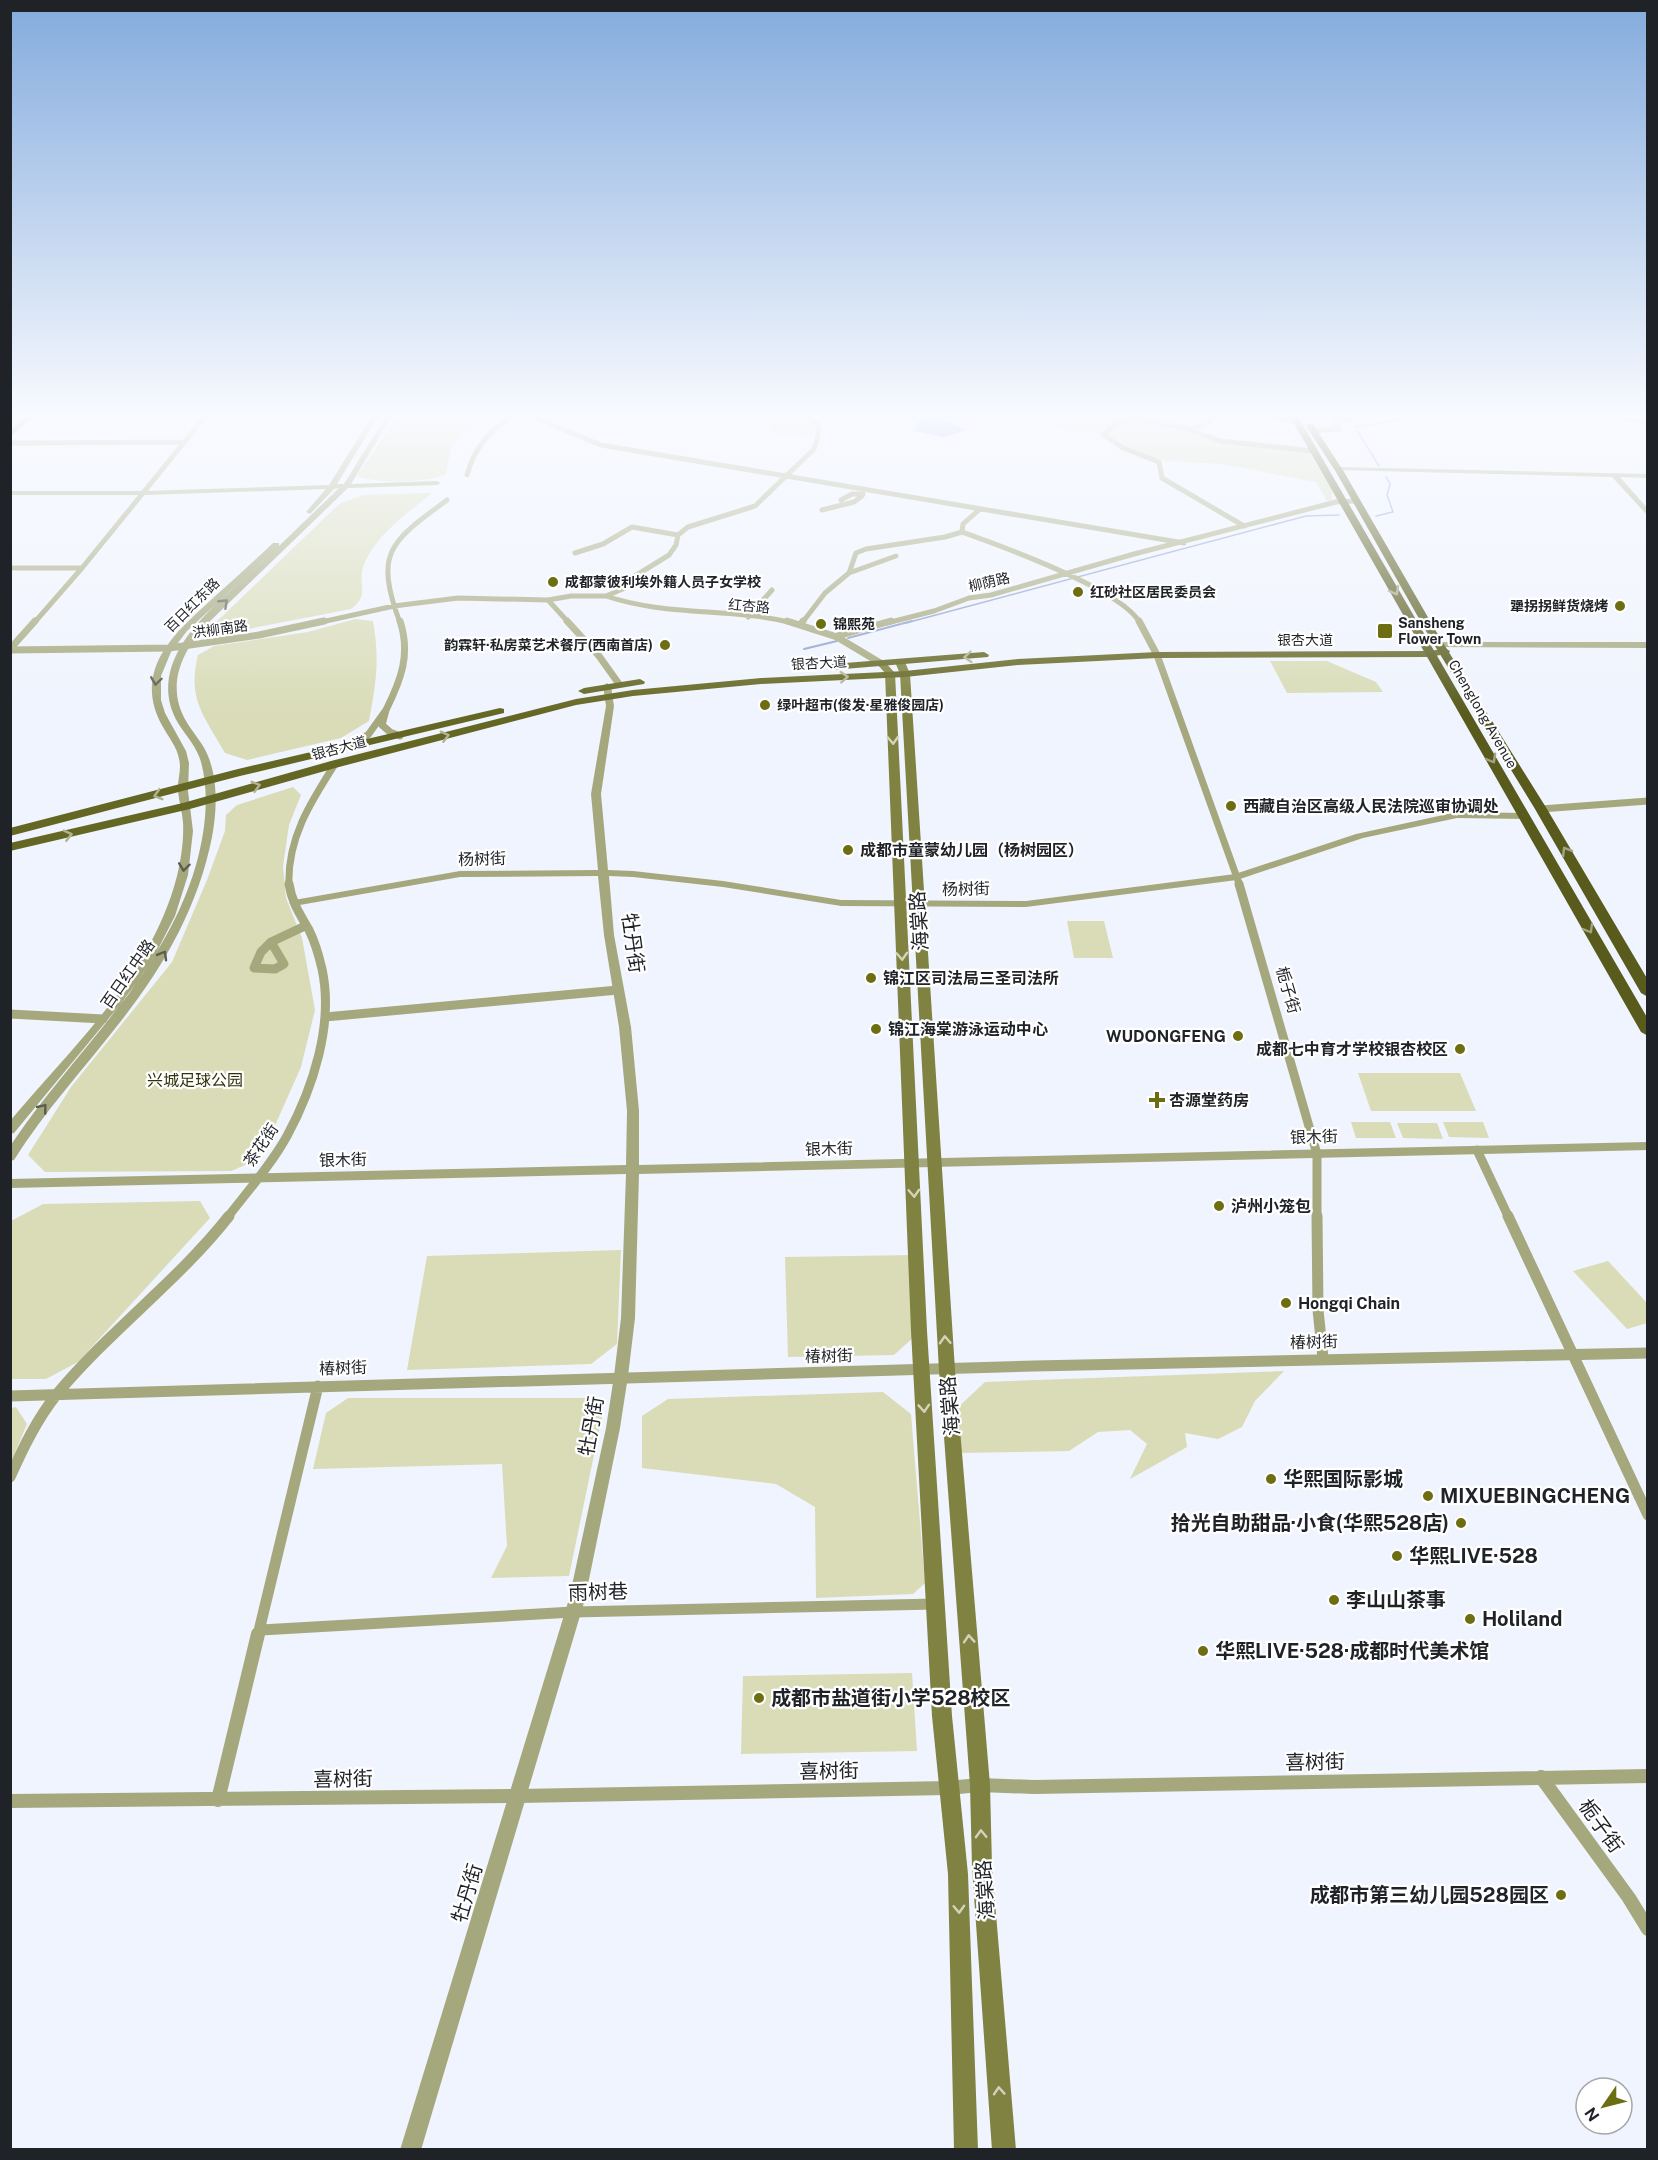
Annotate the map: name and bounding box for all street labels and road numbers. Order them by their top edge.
street label: 柳荫路 [967,569,1011,595]
street label: 百日红东路 [162,575,222,635]
street label: 红杏路 [727,596,771,616]
street label: 洪柳南路 [191,617,249,641]
street label: 银杏大道 [1277,632,1333,648]
street label: 银杏大道 [791,654,847,672]
street label: Chenglong Avenue [1445,657,1521,771]
street label: 银杏大道 [310,733,368,763]
street label: 杨树街 [458,849,506,869]
street label: 杨树街 [942,879,990,899]
street label: 海棠路 [905,890,933,952]
street label: 牡丹街 [617,912,649,974]
street label: 百日红中路 [97,936,159,1012]
street label: 栀子街 [1272,964,1304,1016]
street label: 茶花街 [240,1120,282,1170]
street label: 银木街 [1290,1127,1338,1147]
street label: 银木街 [805,1139,853,1159]
street label: 银木街 [319,1150,367,1170]
street label: 椿树街 [1290,1332,1338,1352]
street label: 椿树街 [805,1346,853,1366]
street label: 椿树街 [319,1358,367,1378]
street label: 海棠路 [935,1375,965,1437]
street label: 牡丹街 [574,1394,608,1458]
street label: 雨树巷 [568,1579,628,1605]
street label: 喜树街 [1285,1749,1345,1775]
street label: 喜树街 [799,1758,859,1784]
street label: 喜树街 [313,1766,373,1792]
street label: 栀子街 [1574,1795,1628,1857]
street label: 海棠路 [971,1859,999,1921]
street label: 牡丹街 [447,1861,487,1925]

